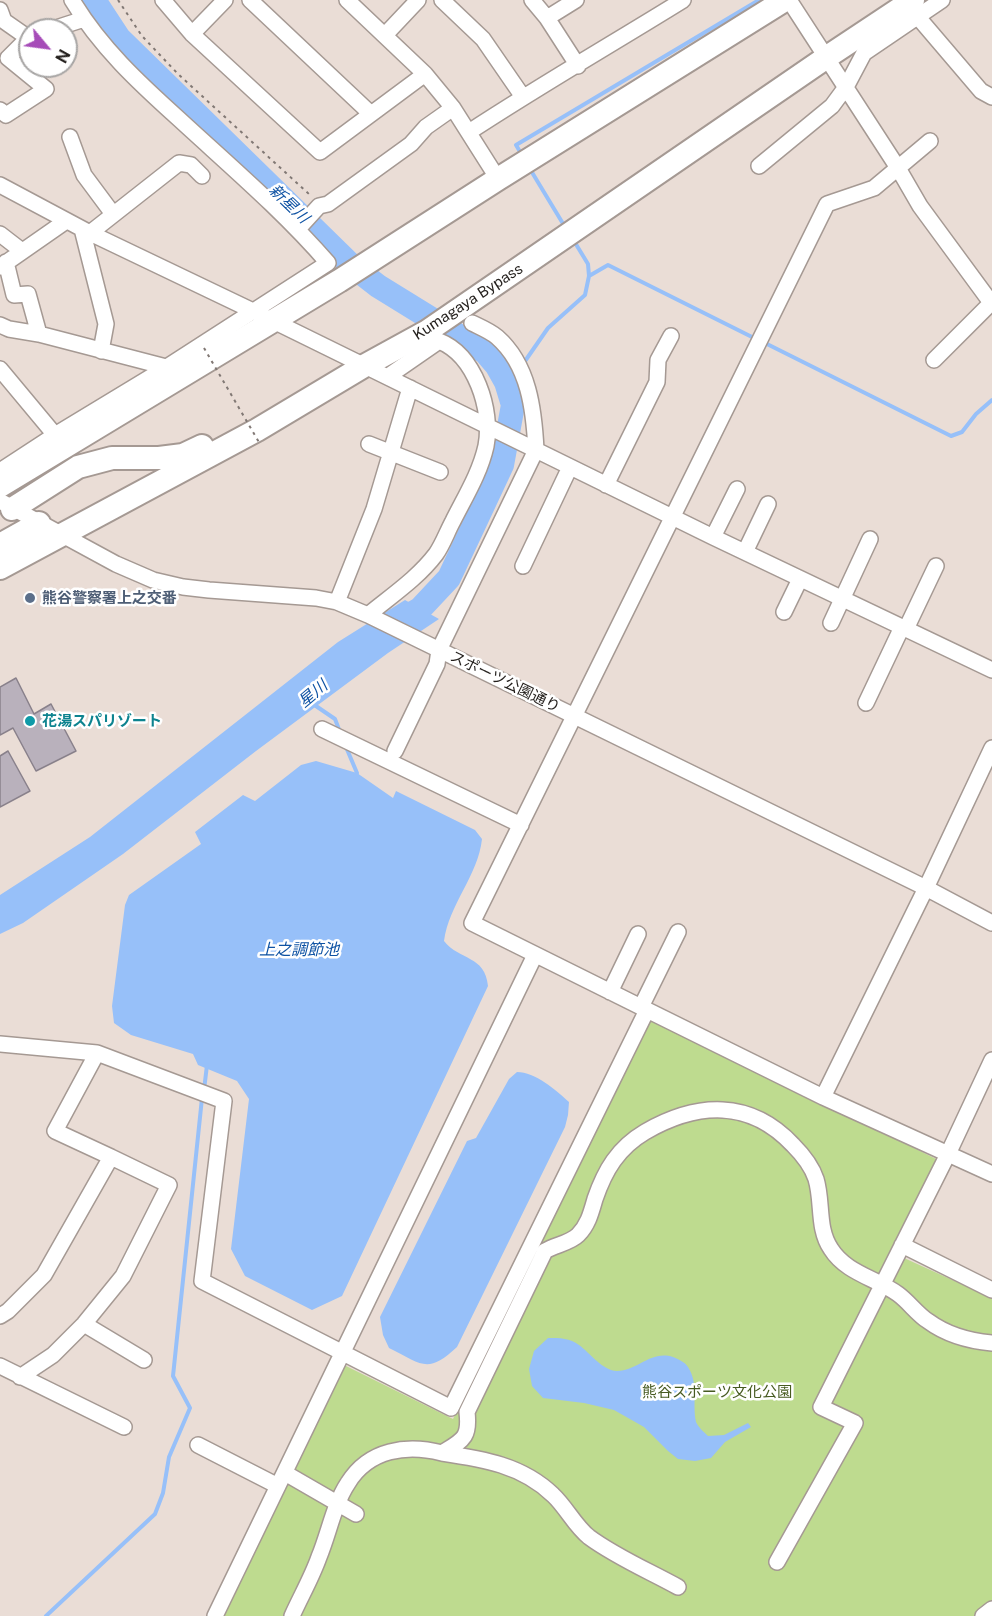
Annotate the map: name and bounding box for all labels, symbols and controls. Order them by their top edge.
north arrow [18,18,78,78]
text: N [51,46,74,66]
water label: 新星川 [265,180,313,228]
street label: Kumagaya Bypass [410,260,526,344]
place label: 熊谷警察署上之交番 [42,589,177,607]
marker: 熊谷警察署上之交番 [23,591,37,605]
street label: スポーツ公園通り [447,648,563,716]
water label: 星川 [295,676,331,712]
place label: 花湯スパリゾート [42,712,162,730]
marker: 花湯スパリゾート [23,714,37,728]
water label: 上之調節池 [259,940,339,960]
park label: 熊谷スポーツ文化公園 [642,1383,792,1401]

